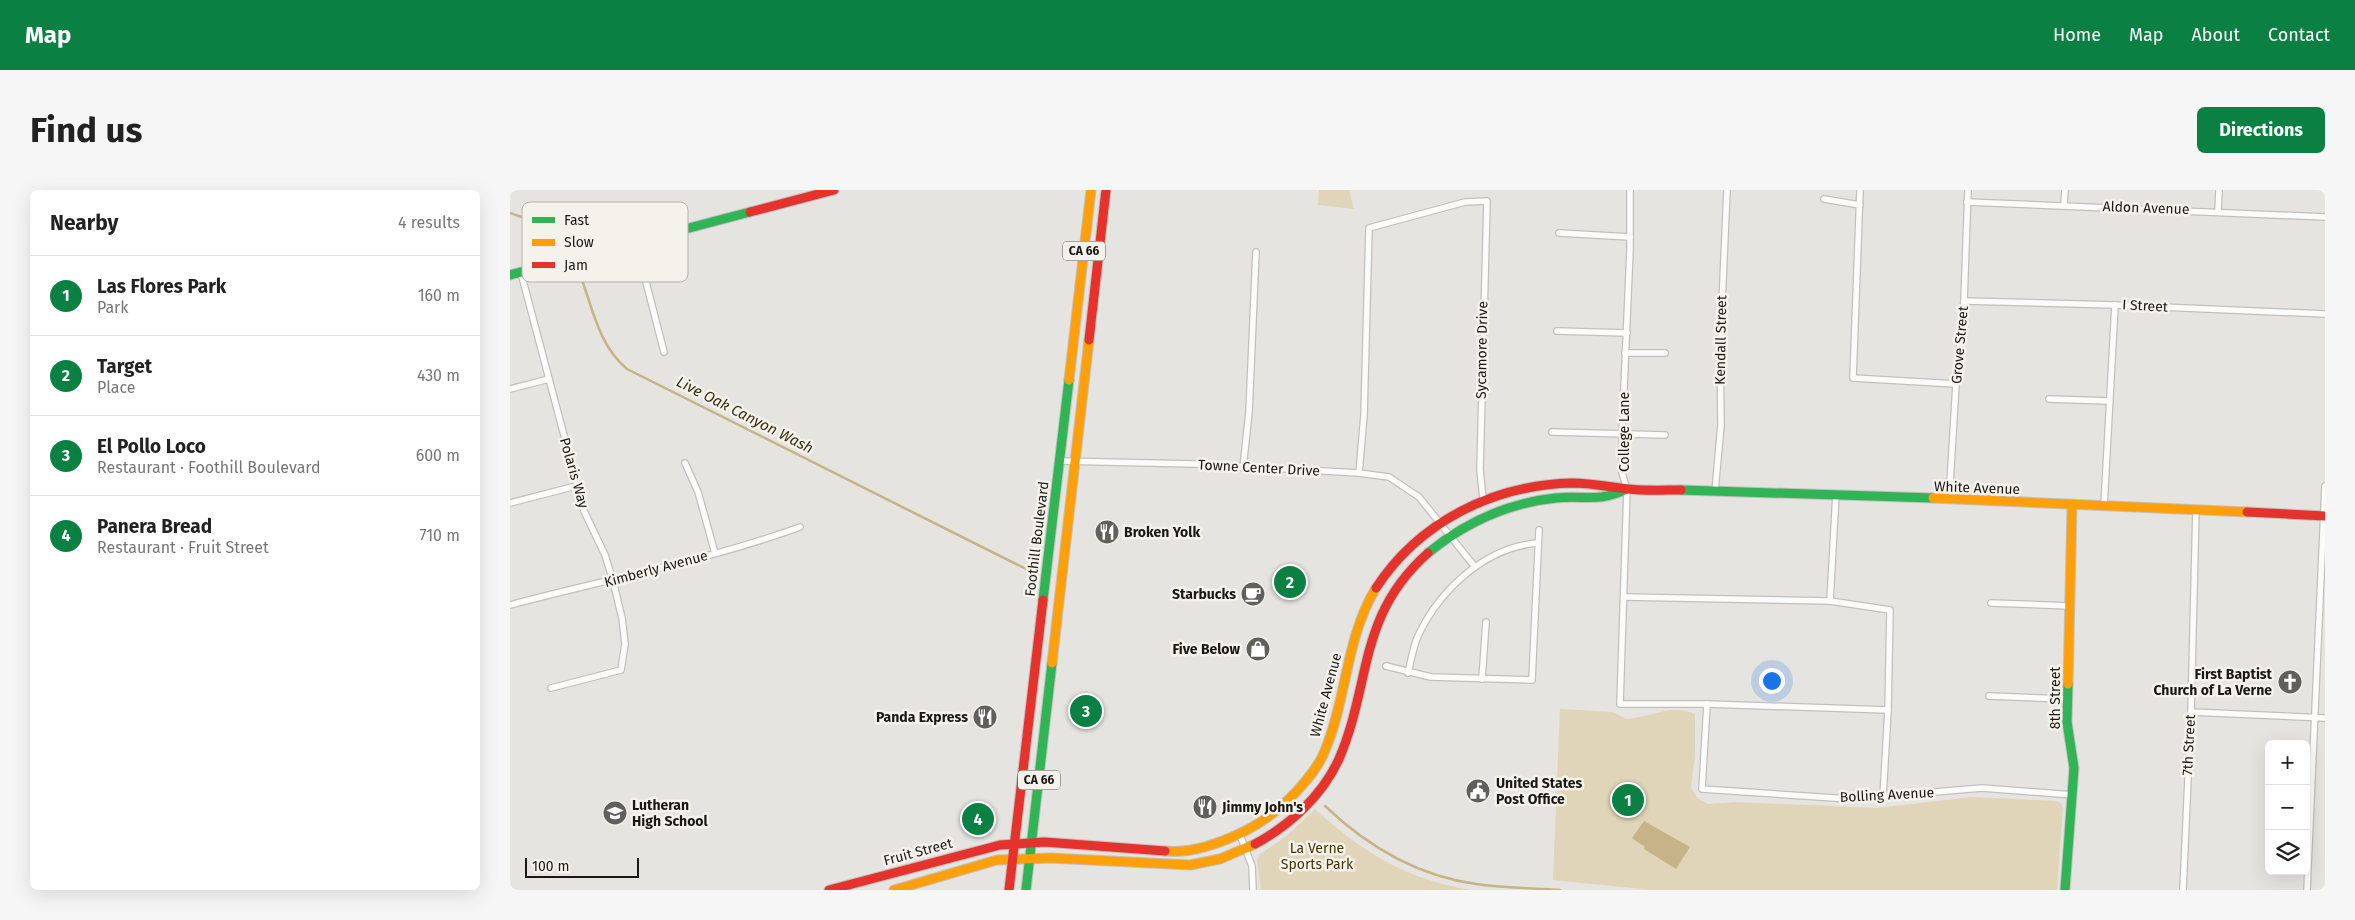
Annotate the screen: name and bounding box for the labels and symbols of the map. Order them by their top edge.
street label: Aldon Avenue [2102,198,2190,218]
legend [522,202,688,282]
text: Fast [564,212,590,229]
text: Slow [564,234,594,251]
road number: CA 66 [1063,241,1105,260]
text: Jam [564,257,588,274]
street label: Kendall Street [1712,294,1730,385]
street label: I Street [2122,296,2169,316]
street label: Sycamore Drive [1473,301,1491,399]
street label: Grove Street [1948,304,1972,385]
water label: Live Oak Canyon Wash [674,373,816,457]
street label: College Lane [1616,392,1633,472]
street label: Polaris Way [556,436,592,510]
street label: Towne Center Drive [1198,456,1320,480]
street label: White Avenue [1934,478,2020,498]
street label: Foothill Boulevard [1021,480,1053,598]
restaurant icon: Broken Yolk [1094,519,1120,545]
place label: Broken Yolk [1124,524,1200,541]
street label: Kimberly Avenue [602,547,710,591]
pin: 2 [1274,563,1306,601]
cafe icon: Starbucks [1240,581,1266,607]
place label: Starbucks [1172,586,1236,603]
shop icon: Five Below [1245,636,1271,662]
place label: Five Below [1172,641,1241,658]
street label: White Avenue [1307,651,1345,739]
street label: 8th Street [2047,666,2064,729]
place label: First Baptist Church of La Verne [2153,666,2273,699]
your location [1759,668,1785,694]
church icon: First Baptist Church of La Verne [2277,669,2303,695]
pin: 3 [1070,692,1102,730]
restaurant icon: Panda Express [972,704,998,730]
place label: Panda Express [876,709,968,726]
street label: 7th Street [2179,713,2199,776]
road number: CA 66 [1018,770,1060,790]
place label: United States Post Office [1496,775,1583,808]
public building icon: United States Post Office [1465,778,1491,804]
pin: 1 [1612,781,1644,819]
street label: Bolling Avenue [1839,784,1935,806]
restaurant icon: Jimmy John's [1192,794,1218,820]
place label: Lutheran High School [632,797,709,830]
place label: Jimmy John's [1221,799,1303,816]
school or university icon: Lutheran High School [602,800,628,826]
pin: 4 [962,800,994,838]
street label: Fruit Street [882,834,955,869]
park label: La Verne Sports Park [1281,840,1354,873]
scale bar [525,855,639,878]

